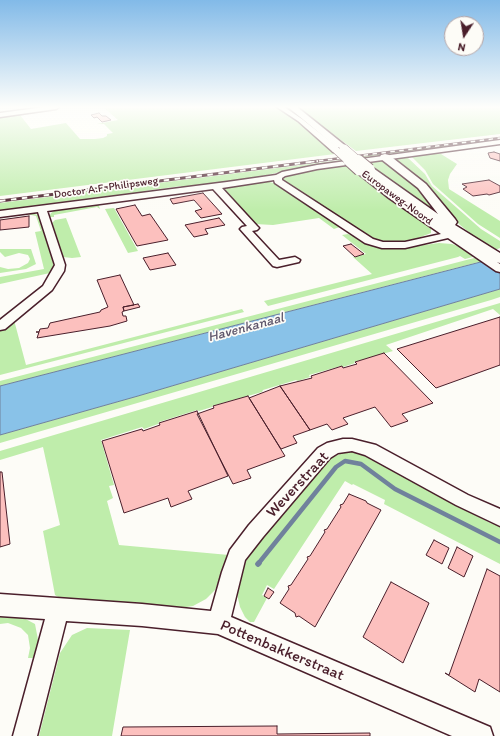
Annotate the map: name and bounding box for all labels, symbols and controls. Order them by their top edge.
north arrow [444,16,484,56]
text: N [457,40,467,54]
street label: Europaweg-Noord [359,168,435,228]
street label: Doctor A.F. Philipsweg [53,174,159,202]
water label: Havenkanaal [206,310,286,346]
street label: Weverstraat [262,448,334,522]
street label: Pottenbakkerstraat [217,616,347,686]

